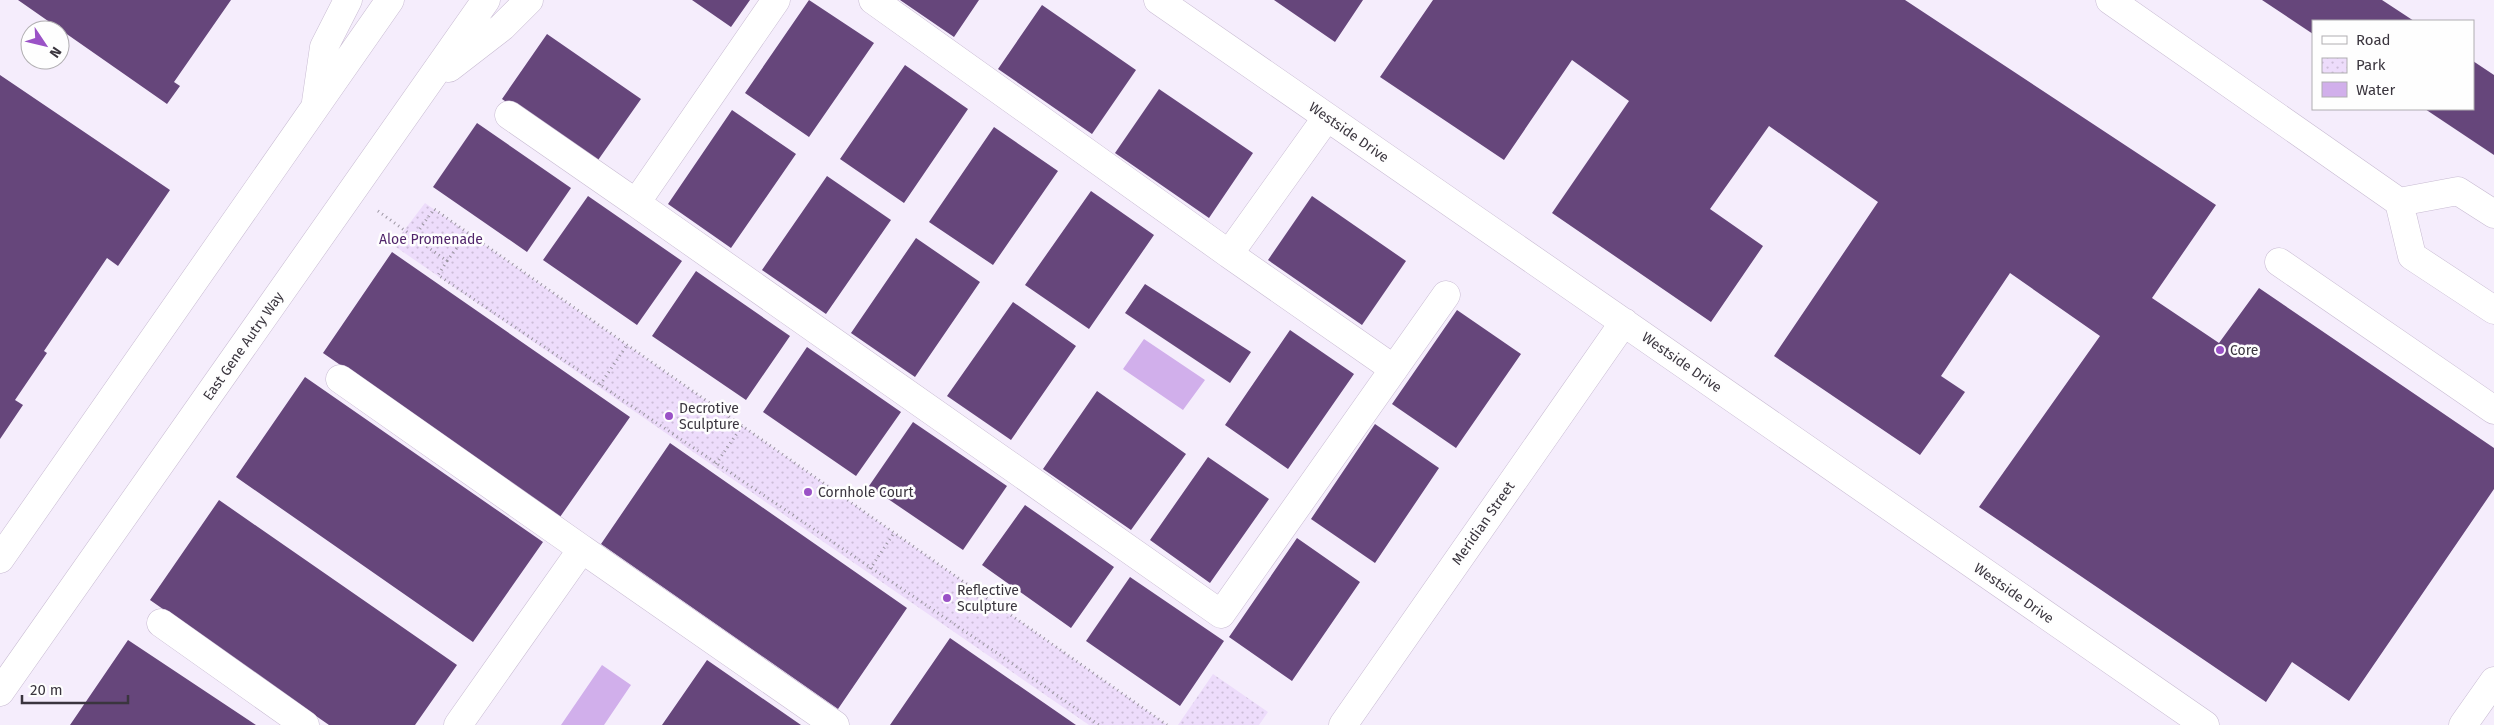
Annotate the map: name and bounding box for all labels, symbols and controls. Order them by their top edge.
north arrow [20,20,70,70]
legend [2312,20,2474,110]
text: Road [2356,31,2391,49]
text: N [46,43,65,61]
text: Park [2356,56,2386,74]
text: Water [2356,81,2395,99]
street label: Westside Drive [1305,99,1392,166]
park label: Aloe Promenade [379,231,483,248]
street label: East Gene Autry Way [200,289,287,404]
street label: Westside Drive [1638,329,1725,396]
place label: Core [2230,342,2258,359]
marker: Core [2214,344,2226,356]
place label: Decrotive Sculpture [679,400,740,433]
marker: Decrotive Sculpture [663,410,675,422]
street label: Meridian Street [1448,478,1519,568]
place label: Cornhole Court [818,484,914,501]
marker: Cornhole Court [802,486,814,498]
street label: Westside Drive [1970,560,2057,627]
place label: Reflective Sculpture [957,582,1019,615]
marker: Reflective Sculpture [941,592,953,604]
scale bar [22,672,129,704]
text: 20 m [30,681,63,699]

